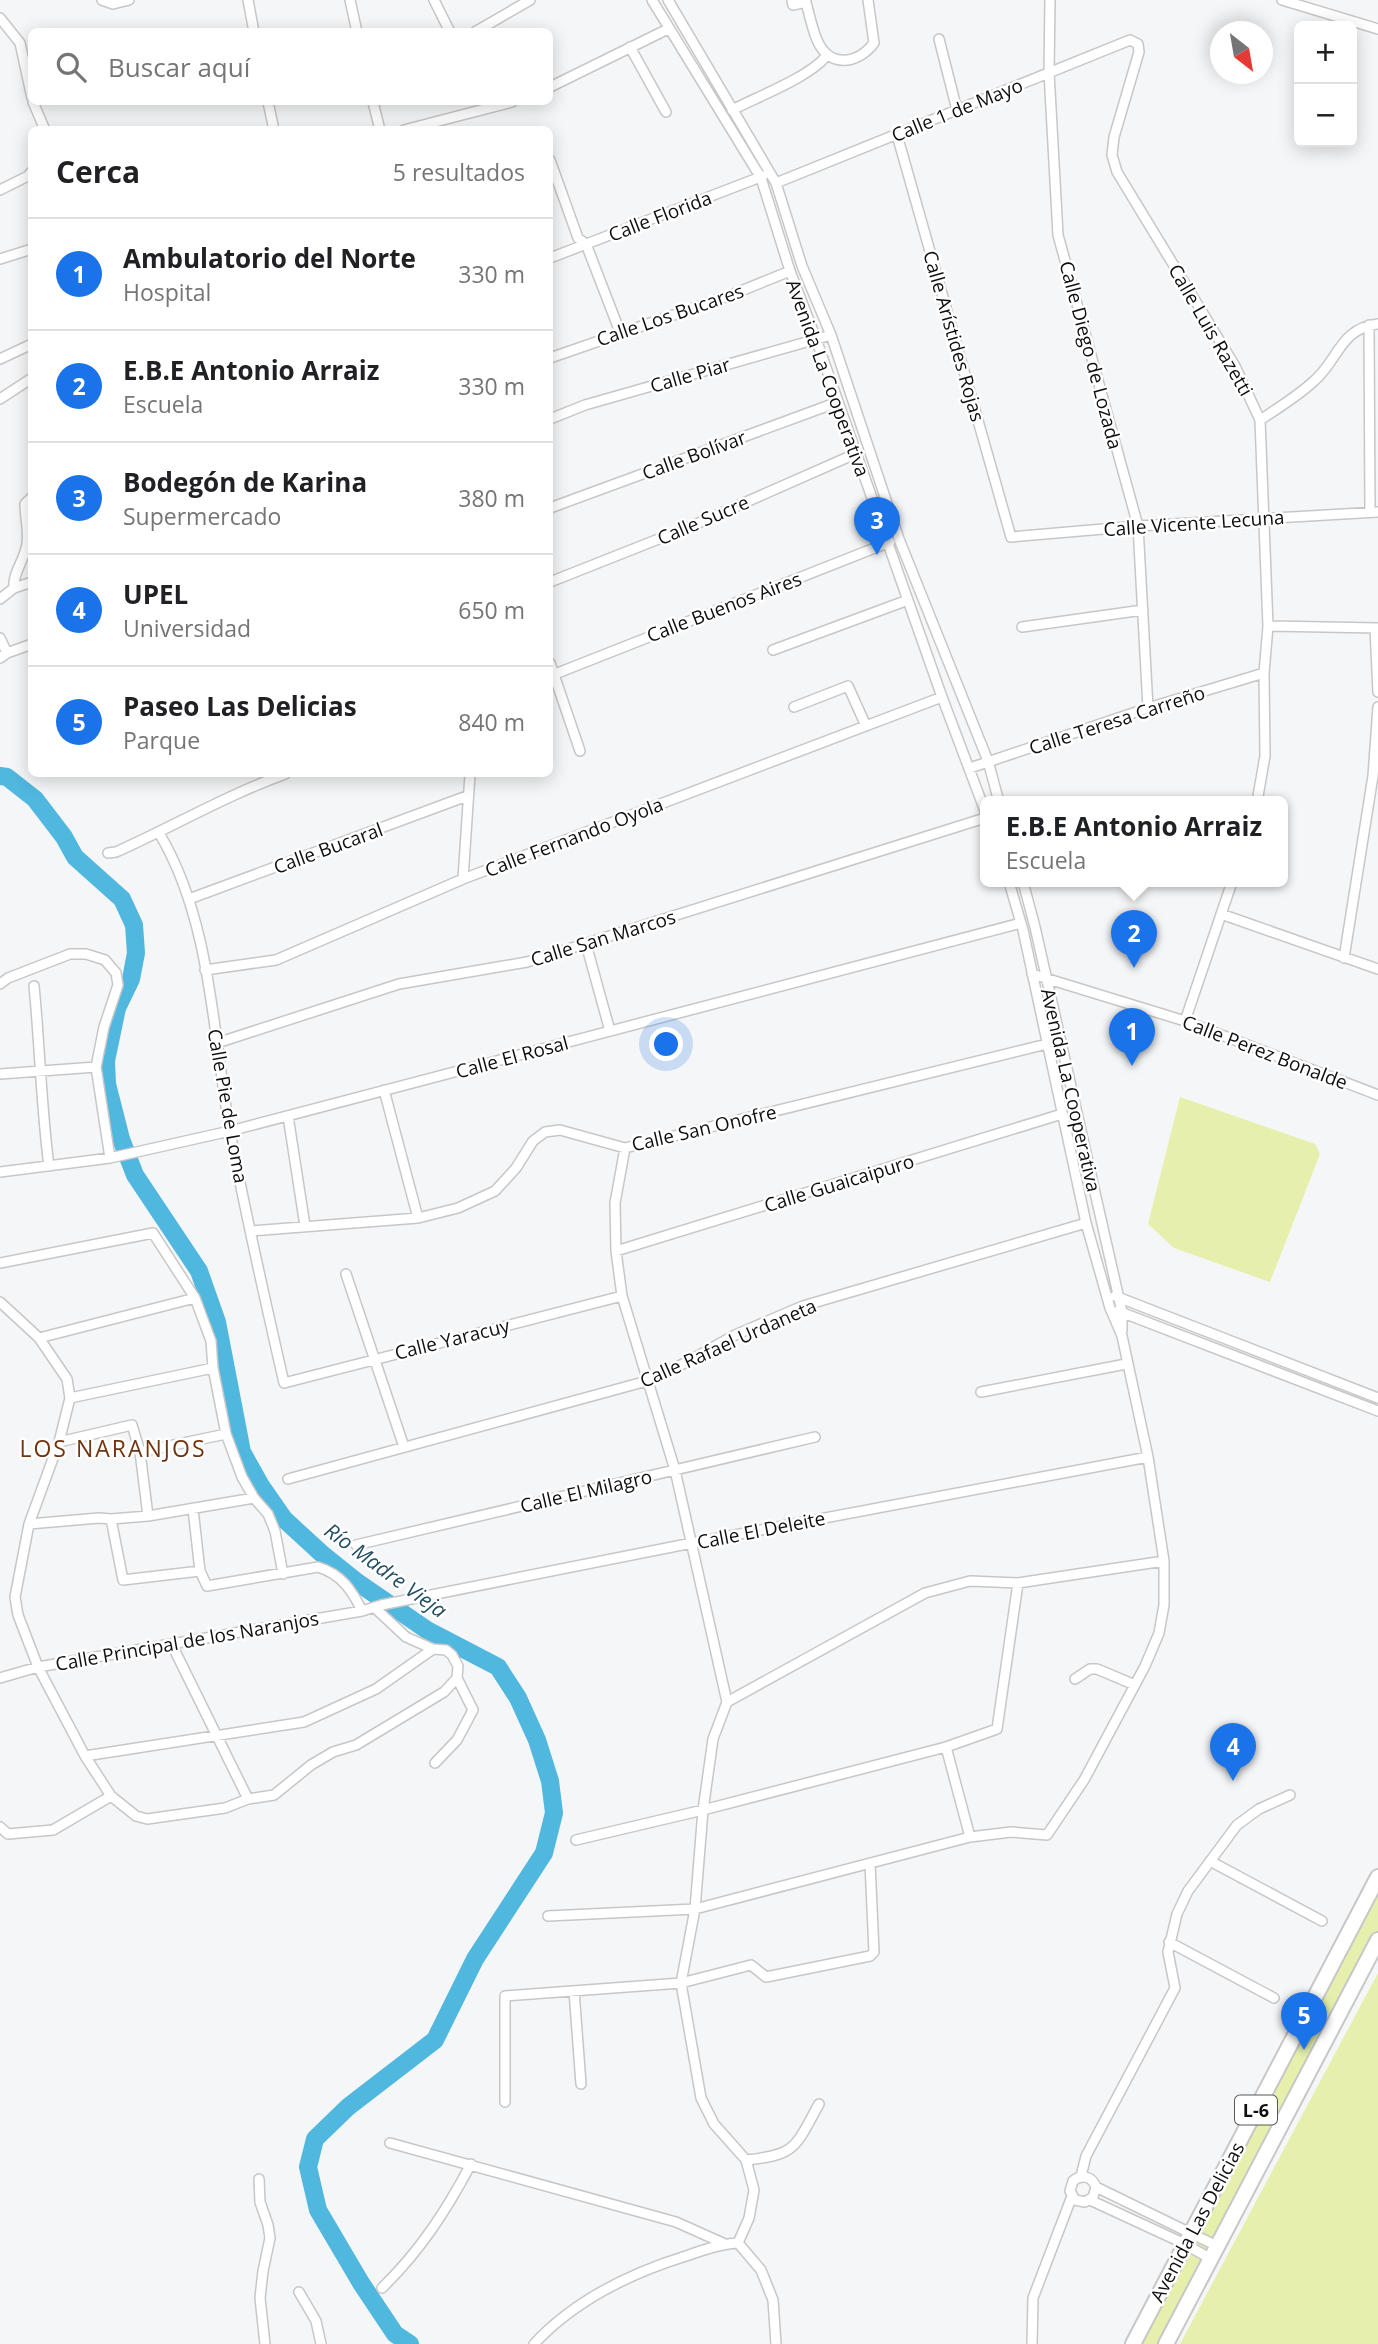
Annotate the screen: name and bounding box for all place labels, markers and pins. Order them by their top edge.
pin: 3 [854,497,900,555]
pin: 2 [1111,910,1157,968]
pin: 1 [1109,1008,1155,1066]
pin: 4 [1210,1723,1256,1781]
pin: 5 [1281,1992,1327,2050]

